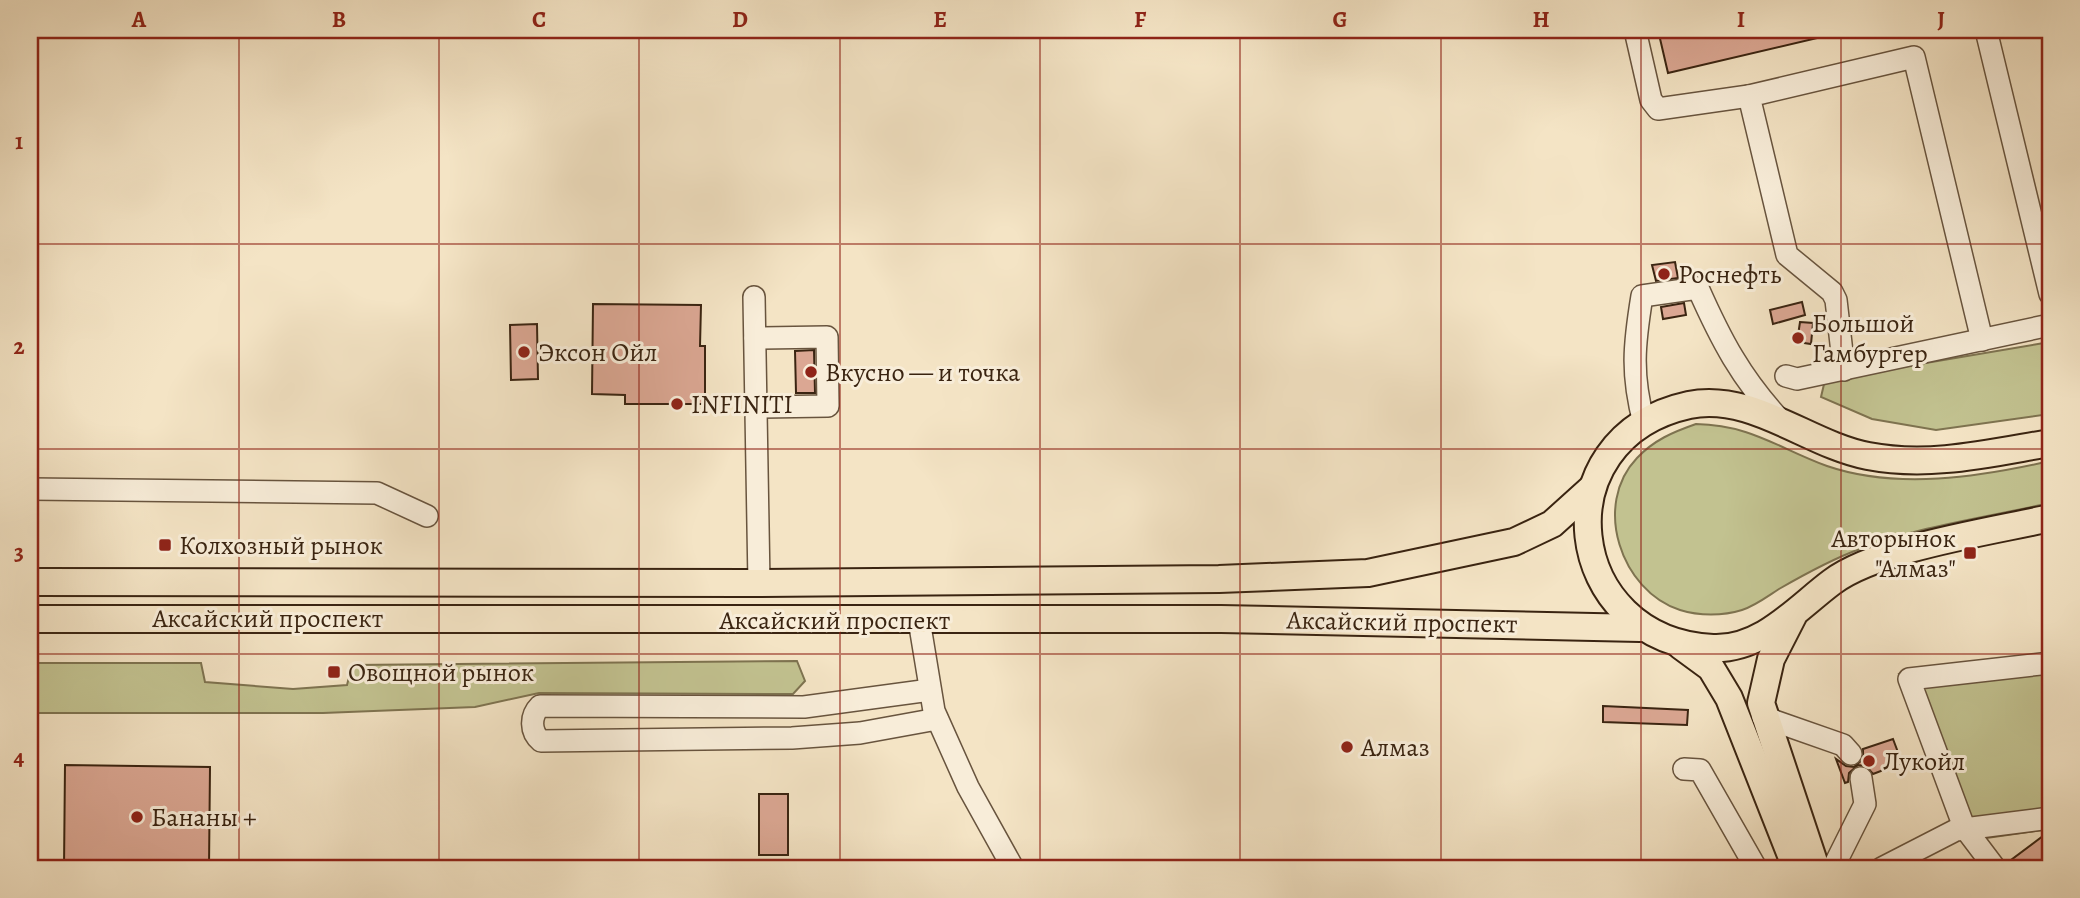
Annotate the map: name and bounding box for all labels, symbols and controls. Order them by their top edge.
text: A [131,4,147,35]
text: B [332,4,346,35]
text: C [532,4,546,35]
text: D [732,4,748,35]
text: E [933,4,947,35]
text: F [1134,4,1147,35]
text: G [1332,4,1348,35]
text: H [1532,4,1550,35]
text: I [1737,4,1745,35]
text: J [1937,4,1945,35]
text: 1 [15,126,23,157]
place label: Роснефть [1678,257,1781,292]
marker: Роснефть [1656,266,1672,282]
place label: Большой Гамбургер [1812,306,1928,371]
marker: Большой Гамбургер [1790,330,1806,346]
text: 2 [13,331,25,362]
place label: Эксон Ойл [538,335,657,370]
marker: Эксон Ойл [516,344,532,360]
place label: Вкусно — и точка [825,355,1020,390]
marker: Вкусно — и точка [803,364,819,380]
place label: INFINITI [691,387,793,422]
marker: INFINITI [669,396,685,412]
place label: Авторынок "Алмаз" [1830,521,1956,586]
place label: Колхозный рынок [179,528,383,563]
text: 3 [14,537,24,568]
marker: Колхозный рынок [157,537,173,553]
marker: Авторынок "Алмаз" [1962,545,1978,561]
street label: Аксайский проспект [152,601,384,636]
street label: Аксайский проспект [1285,602,1518,642]
street label: Аксайский проспект [719,603,951,638]
place label: Овощной рынок [348,655,534,690]
marker: Овощной рынок [326,664,342,680]
place label: Алмаз [1360,730,1430,765]
marker: Алмаз [1339,739,1355,755]
text: 4 [14,742,25,773]
place label: Лукойл [1883,744,1965,779]
marker: Лукойл [1861,753,1877,769]
place label: Бананы + [151,800,256,835]
marker: Бананы + [129,809,145,825]

